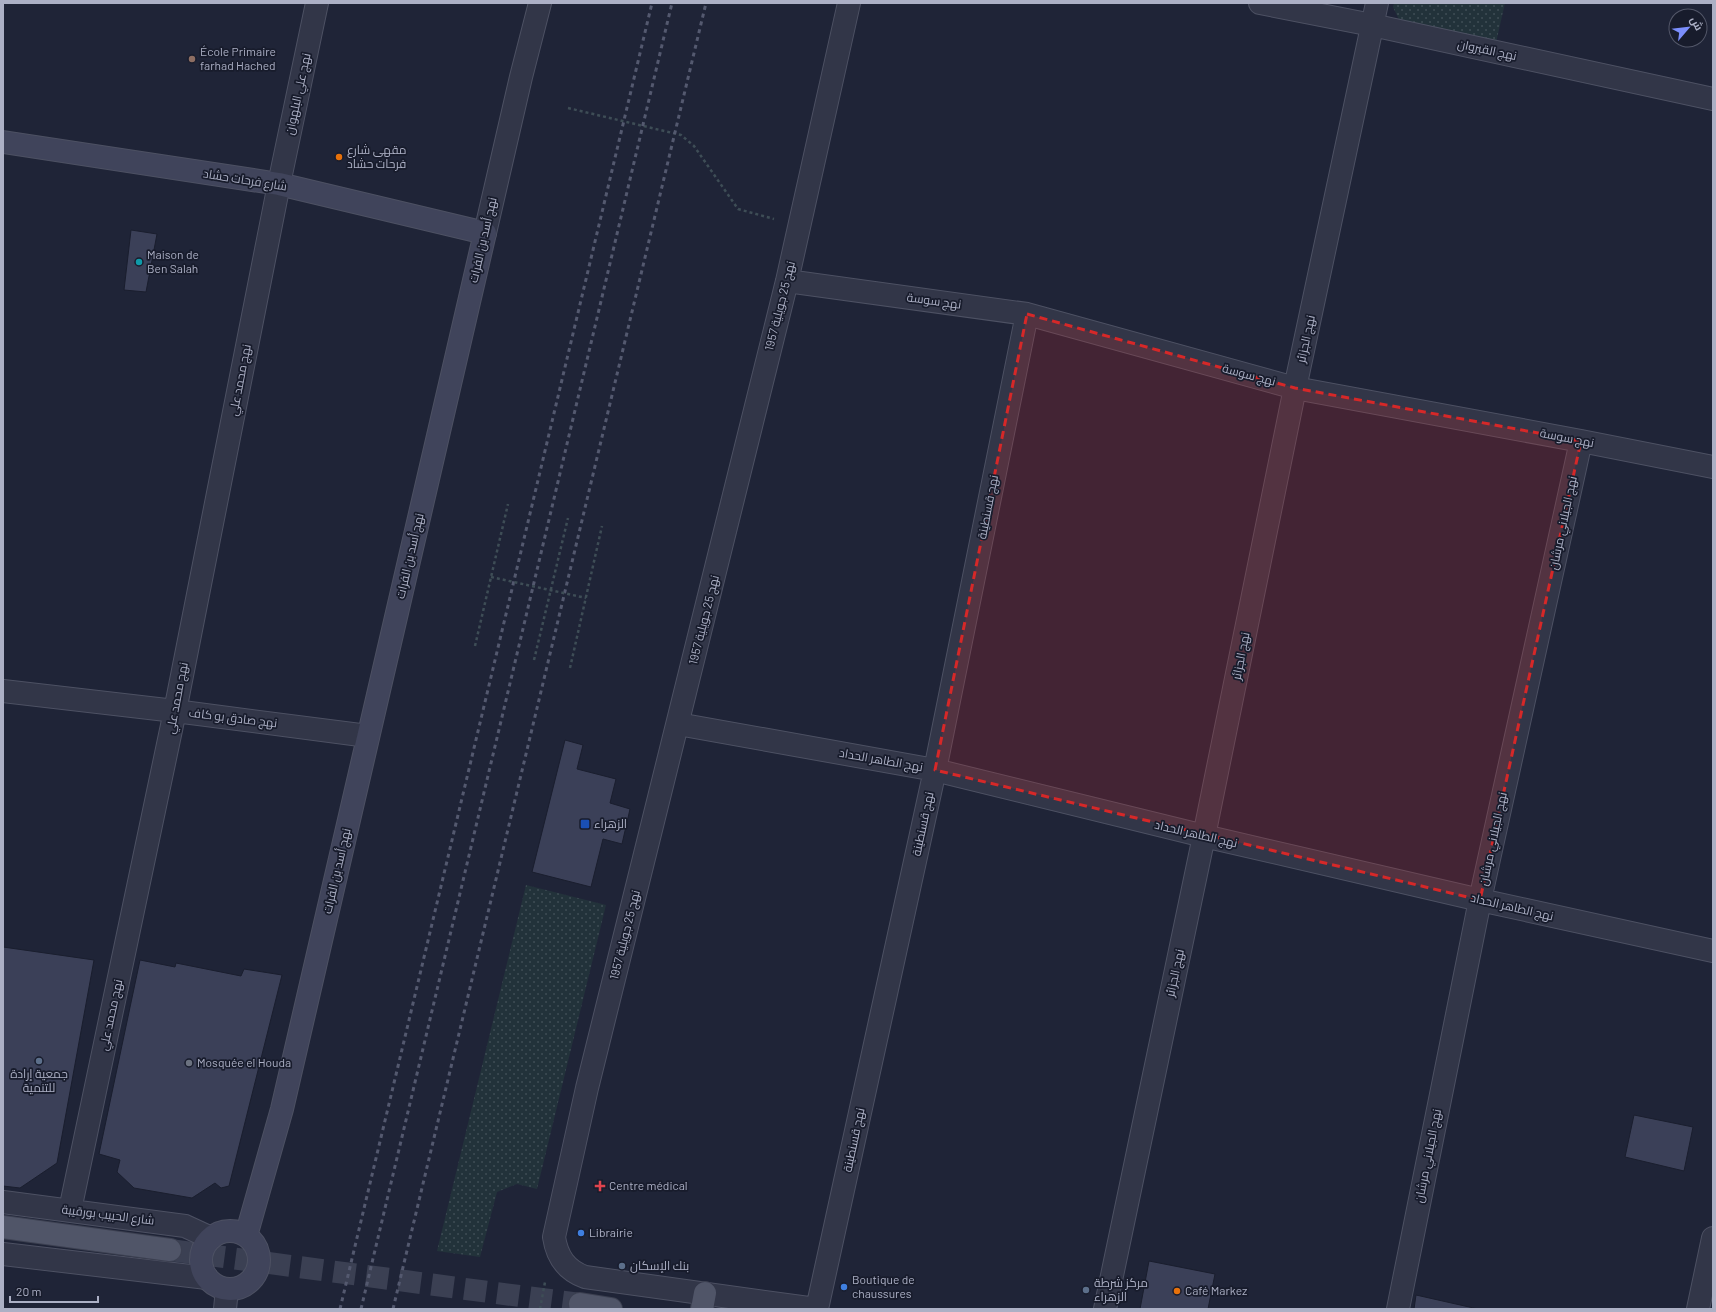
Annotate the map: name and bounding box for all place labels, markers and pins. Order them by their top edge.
place label: École Primaire farhad Hached [200,44,276,72]
marker: École Primaire farhad Hached [187,54,197,64]
place label: مقهى شارع فرحات حشاد [347,142,407,171]
marker: مقهى شارع فرحات حشاد [334,152,344,162]
place label: Maison de Ben Salah [147,247,199,275]
marker: Maison de Ben Salah [134,257,144,267]
place label: الزهراء [594,816,627,831]
marker: الزهراء [579,818,591,830]
place label: Mosquée el Houda [197,1055,291,1069]
marker: جمعية إرادة للتنمية [34,1056,44,1066]
marker: Mosquée el Houda [184,1058,194,1068]
place label: جمعية إرادة للتنمية [10,1066,68,1095]
place label: Centre médical [609,1178,688,1192]
marker: Centre médical [594,1180,606,1192]
place label: Librairie [589,1225,633,1239]
marker: Librairie [576,1228,586,1238]
place label: بنك الإسكان [630,1258,689,1273]
marker: بنك الإسكان [617,1261,627,1271]
place label: Boutique de chaussures [852,1272,915,1300]
place label: مركز شرطة الزهراء [1094,1275,1148,1304]
marker: Boutique de chaussures [839,1282,849,1292]
place label: Café Markez [1185,1283,1247,1297]
marker: مركز شرطة الزهراء [1081,1285,1091,1295]
marker: Café Markez [1172,1286,1182,1296]

